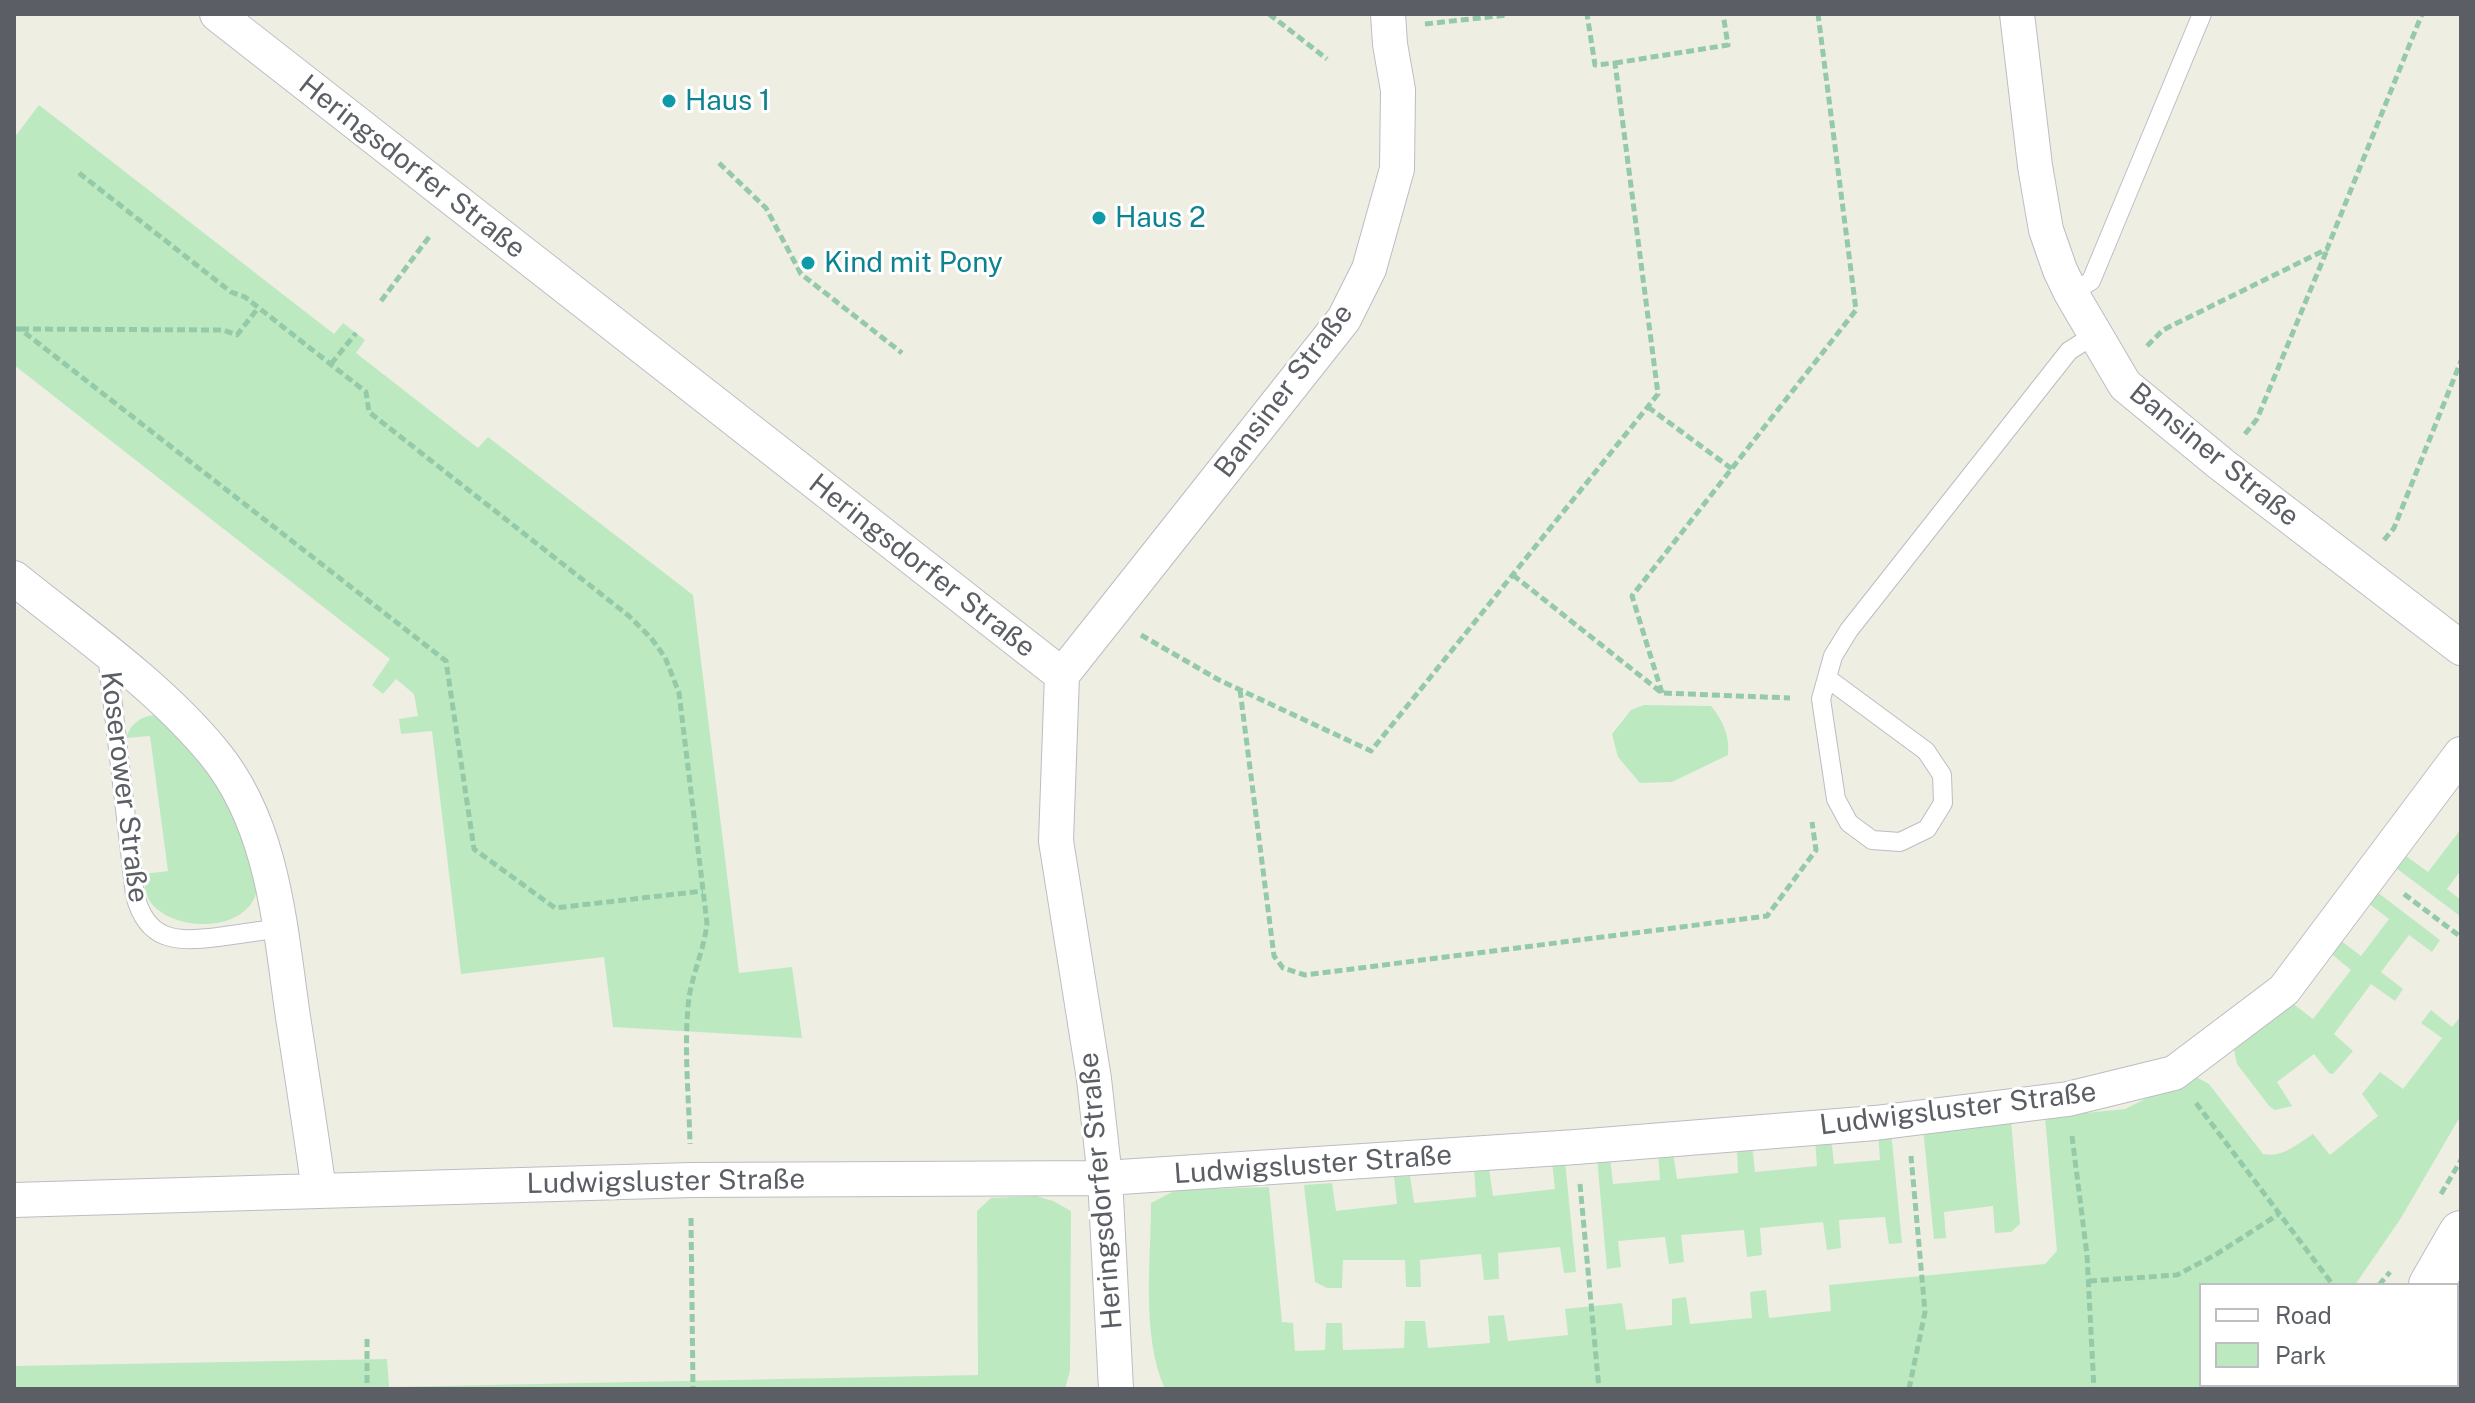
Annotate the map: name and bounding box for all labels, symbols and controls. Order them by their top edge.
street label: Heringsdorfer Straße [292,68,532,266]
place label: Haus 1 [685,84,770,118]
marker: Haus 1 [660,92,678,110]
place label: Haus 2 [1115,201,1206,235]
marker: Haus 2 [1090,209,1108,227]
place label: Kind mit Pony [824,246,1003,280]
marker: Kind mit Pony [799,254,817,272]
street label: Bansiner Straße [1208,298,1360,484]
street label: Bansiner Straße [2122,376,2306,534]
street label: Heringsdorfer Straße [802,467,1042,665]
street label: Koserower Straße [93,669,155,905]
street label: Heringsdorfer Straße [1072,1051,1130,1331]
street label: Ludwigsluster Straße [1818,1075,2098,1143]
street label: Ludwigsluster Straße [1173,1139,1453,1191]
street label: Ludwigsluster Straße [526,1163,806,1201]
legend [2199,1283,2459,1387]
text: Road [2275,1301,2332,1329]
text: Park [2275,1341,2326,1369]

